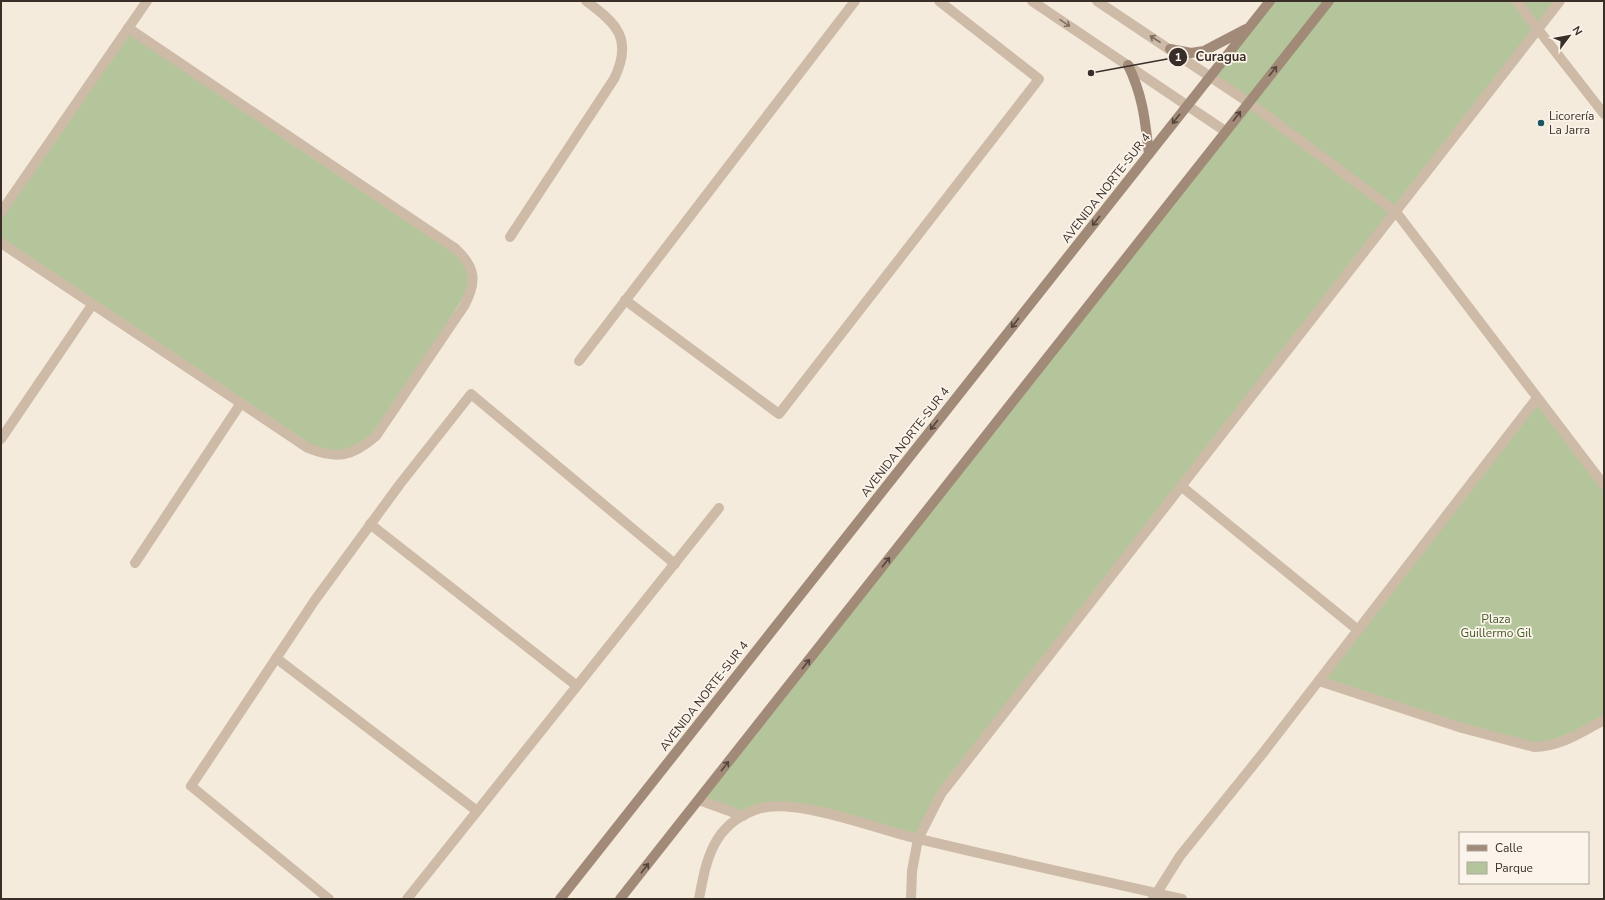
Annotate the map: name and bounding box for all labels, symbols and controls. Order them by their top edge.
north arrow [1549,16,1589,56]
one-way arrow [1059,19,1070,27]
text: N [1569,23,1586,38]
one-way arrow [1149,35,1161,43]
callout: Curagua [1168,44,1255,69]
text: Curagua [1196,48,1246,66]
text: 1 [1174,49,1182,65]
one-way arrow [1268,66,1277,77]
place label: Licorería La Jarra [1549,108,1594,138]
one-way arrow [1232,111,1241,122]
one-way arrow [1172,114,1181,125]
marker: Licorería La Jarra [1536,118,1546,128]
street label: AVENIDA NORTE-SUR 4 [1058,130,1154,246]
one-way arrow [1091,216,1100,227]
one-way arrow [1011,318,1019,329]
street label: AVENIDA NORTE-SUR 4 [857,384,953,500]
one-way arrow [930,420,939,431]
one-way arrow [882,557,890,568]
park label: Plaza Guillermo Gil [1460,611,1532,641]
street label: AVENIDA NORTE-SUR 4 [656,638,752,754]
one-way arrow [801,659,810,670]
one-way arrow [721,761,730,772]
legend [1459,832,1589,884]
text: Calle [1495,840,1523,856]
text: Parque [1495,860,1533,876]
one-way arrow [640,863,649,874]

